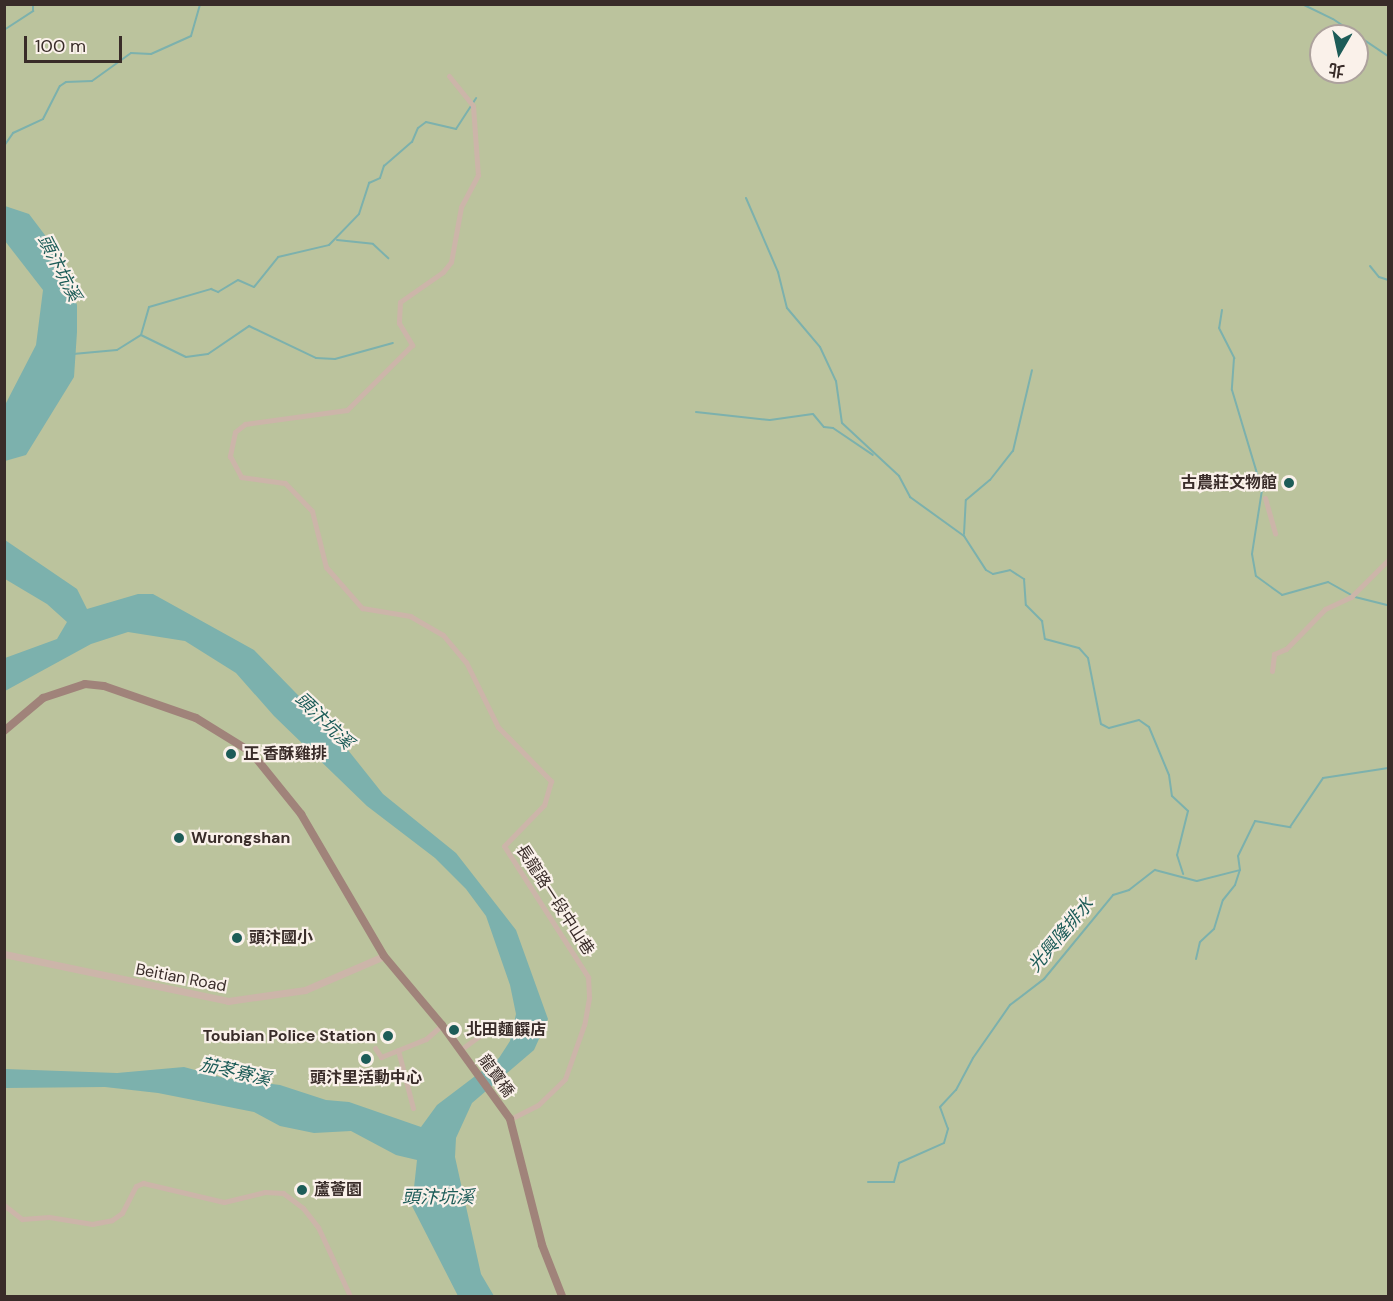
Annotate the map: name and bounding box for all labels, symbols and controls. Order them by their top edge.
scale bar [27,24,124,62]
north arrow [1309,24,1369,84]
text: 100 m [35,34,86,58]
text: 北 [1327,59,1346,82]
water label: 頭汴坑溪 [33,231,85,305]
place label: 古農莊文物館 [1181,473,1277,493]
marker: 古農莊文物館 [1282,476,1296,490]
water label: 頭汴坑溪 [291,688,357,754]
place label: 正 香酥雞排 [243,744,327,764]
marker: 正 香酥雞排 [224,747,238,761]
place label: Wurongshan [191,828,290,848]
marker: Wurongshan [172,831,186,845]
street label: 長龍路一段中山巷 [512,841,598,959]
water label: 光興隆排水 [1024,894,1098,976]
place label: 頭汴國小 [249,928,313,948]
marker: 頭汴國小 [230,931,244,945]
street label: Beitian Road [134,960,228,996]
place label: 北田麵饌店 [466,1020,546,1040]
marker: 北田麵饌店 [447,1023,461,1037]
place label: Toubian Police Station [203,1026,376,1046]
marker: Toubian Police Station [381,1029,395,1043]
street label: 龍寶橋 [474,1051,518,1101]
marker: 頭汴里活動中心 [359,1052,373,1066]
water label: 茄苳寮溪 [197,1053,273,1091]
place label: 頭汴里活動中心 [310,1068,422,1088]
place label: 蘆薈園 [314,1180,362,1200]
marker: 蘆薈園 [295,1183,309,1197]
water label: 頭汴坑溪 [402,1186,474,1208]

